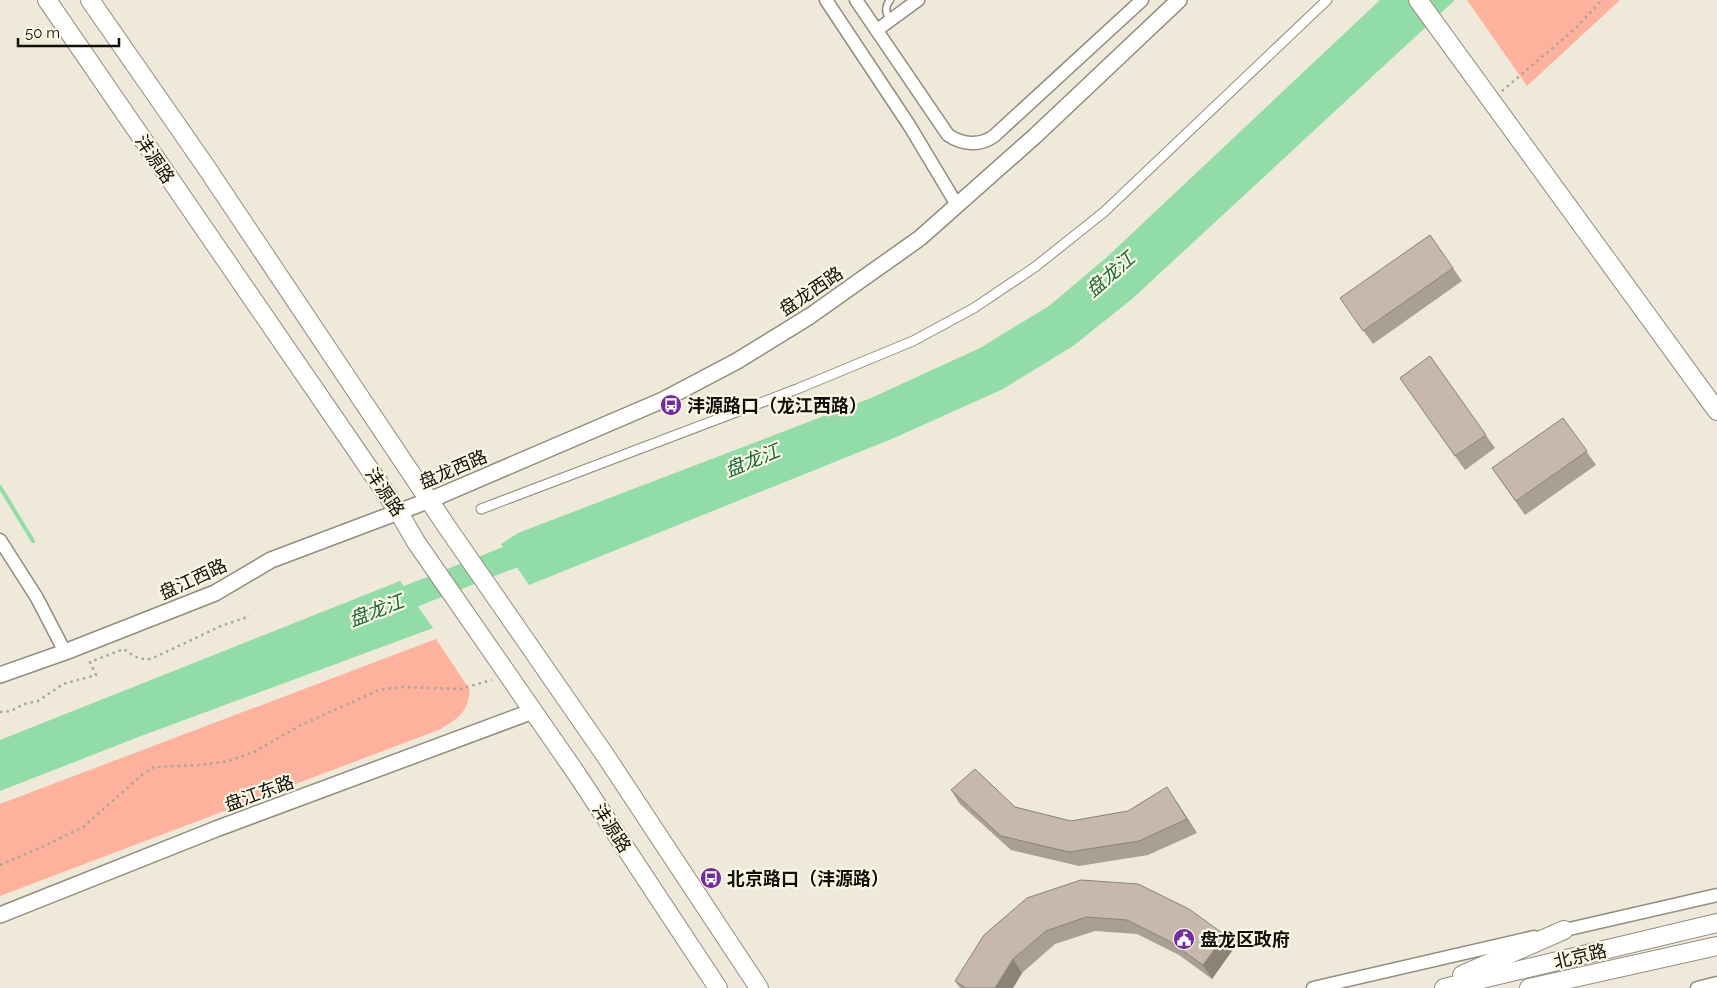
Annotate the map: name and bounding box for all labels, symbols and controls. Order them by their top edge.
scale bar [18,15,119,47]
text: 50 m [25,24,60,42]
street label: 沣源路 [131,131,179,187]
water label: 盘龙江 [1081,246,1140,301]
street label: 盘龙西路 [775,262,847,320]
bus stop icon: 沣源路口（龙江西路） [659,393,683,417]
place label: 沣源路口（龙江西路） [687,395,867,416]
water label: 盘龙江 [721,438,784,481]
street label: 盘龙西路 [416,445,490,493]
street label: 沣源路 [361,464,409,520]
street label: 盘江西路 [156,554,230,604]
water label: 盘龙江 [345,589,408,630]
street label: 盘江东路 [222,771,296,815]
street label: 沣源路 [588,800,636,856]
bus stop icon: 北京路口（沣源路） [699,866,723,890]
place label: 北京路口（沣源路） [727,868,889,889]
public building icon: 盘龙区政府 [1172,927,1196,951]
place label: 盘龙区政府 [1200,929,1290,950]
street label: 北京路 [1551,940,1609,972]

